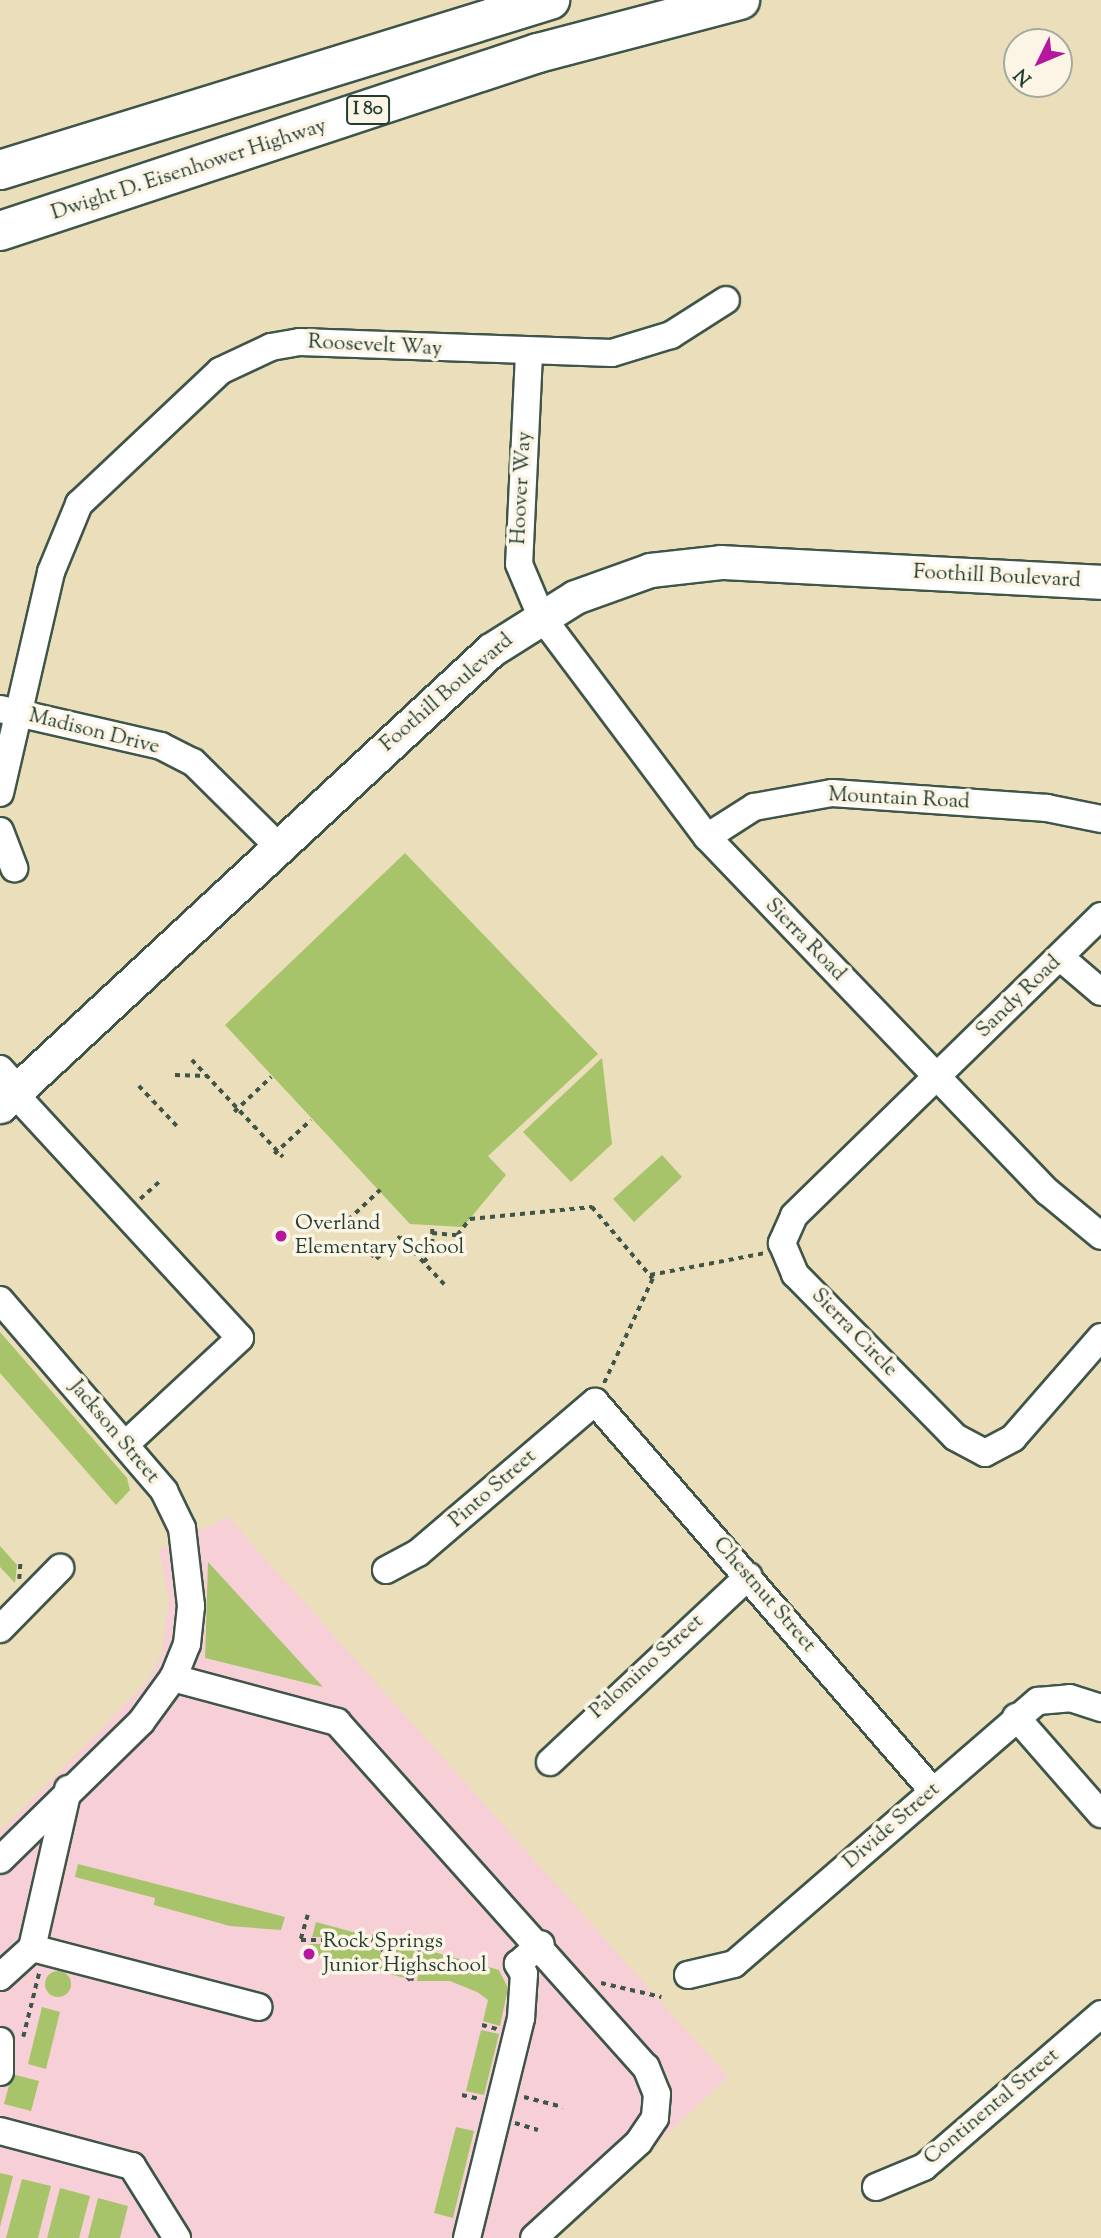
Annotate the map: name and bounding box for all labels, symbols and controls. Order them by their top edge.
north arrow [1003,28,1073,98]
text: N [1009,62,1039,91]
road number: I 80 [345,94,391,125]
street label: Dwight D. Eisenhower Highway [48,114,330,226]
street label: Roosevelt Way [307,330,443,362]
street label: Hoover Way [506,431,538,545]
street label: Foothill Boulevard [913,560,1081,594]
street label: Foothill Boulevard [375,628,519,758]
street label: Madison Drive [26,704,162,760]
street label: Mountain Road [828,783,970,815]
street label: Sierra Road [759,893,851,987]
street label: Sandy Road [971,950,1067,1044]
place label: Overland Elementary School [295,1211,464,1261]
marker: Overland Elementary School [273,1228,289,1244]
street label: Sierra Circle [806,1284,902,1382]
street label: Jackson Street [63,1375,165,1489]
street label: Pinto Street [444,1444,542,1534]
street label: Chestnut Street [707,1532,821,1658]
street label: Palomino Street [585,1609,709,1725]
street label: Divide Street [839,1777,945,1875]
place label: Rock Springs Junior Highschool [323,1929,487,1979]
marker: Rock Springs Junior Highschool [301,1946,317,1962]
street label: Continental Street [919,2043,1065,2171]

